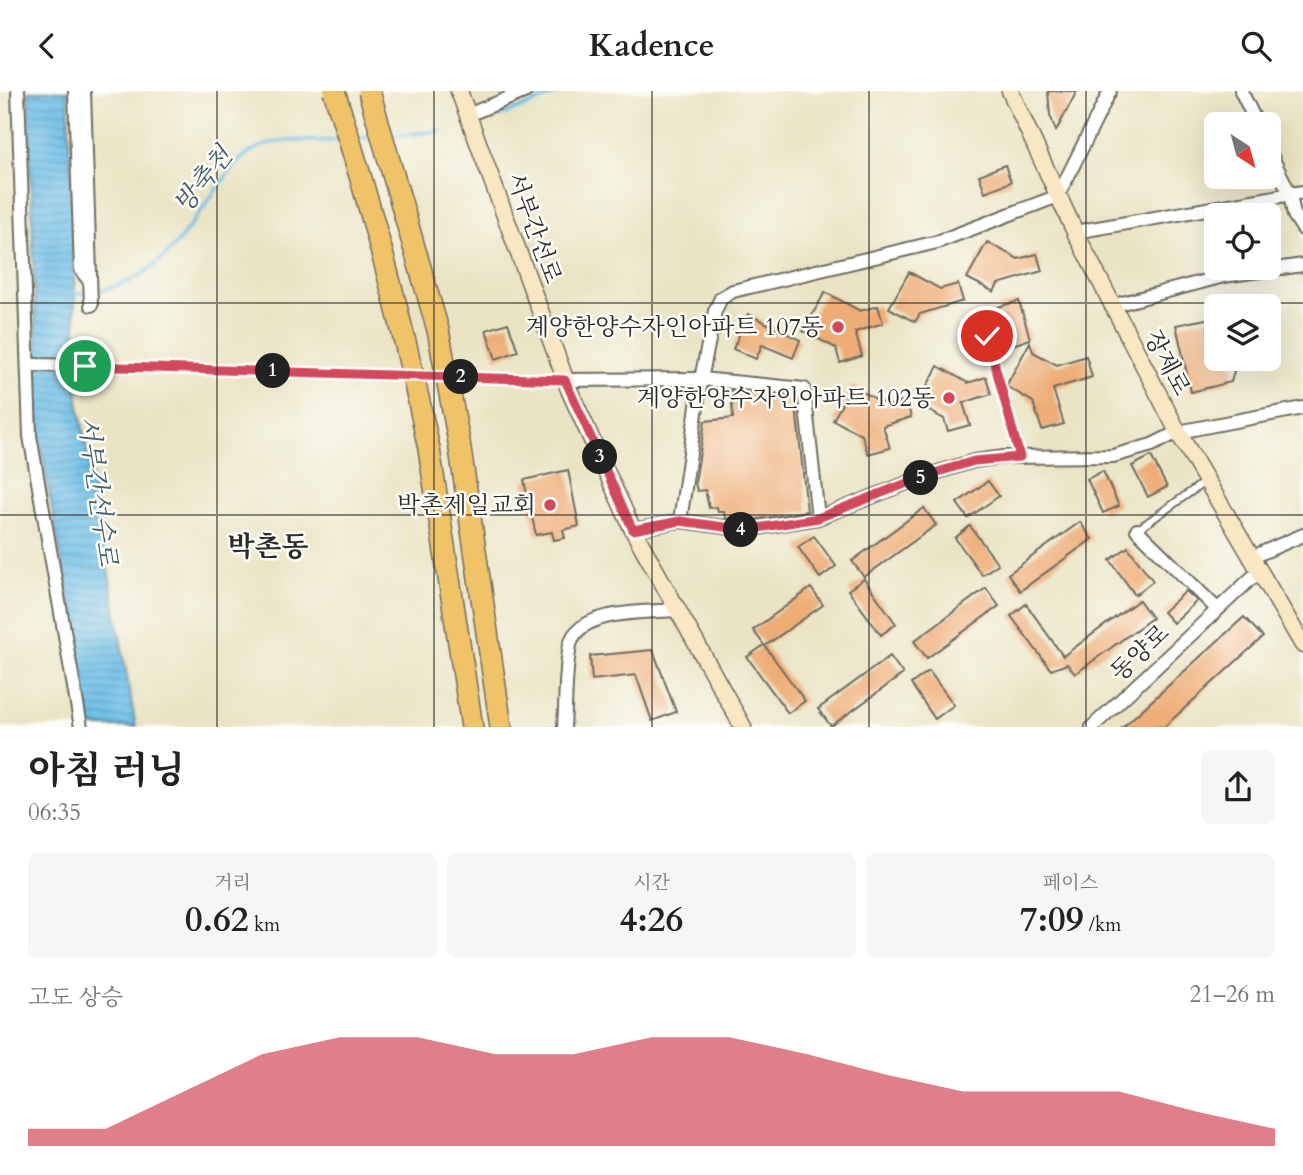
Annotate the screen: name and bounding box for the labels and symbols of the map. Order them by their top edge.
north arrow [1204,112,1281,189]
water label: 방축천 [166,138,241,220]
street label: 서부간선로 [499,168,569,288]
pin [957,306,1017,366]
place label: 계양한양수자인아파트 107동 [526,311,824,344]
marker: 계양한양수자인아파트 107동 [830,319,846,335]
street label: 장제로 [1136,325,1198,401]
pin [55,336,115,396]
pin: 1 [256,353,290,389]
pin: 2 [444,359,478,395]
place label: 계양한양수자인아파트 102동 [637,382,935,415]
marker: 계양한양수자인아파트 102동 [941,390,957,406]
water label: 서부간선수로 [70,414,126,569]
pin: 3 [582,439,618,475]
pin: 5 [904,461,939,495]
place label: 박촌제일교회 [397,489,536,522]
marker: 박촌제일교회 [542,497,558,513]
pin: 4 [724,513,758,548]
district label: 박촌동 [227,528,309,566]
street label: 동양로 [1103,617,1177,689]

